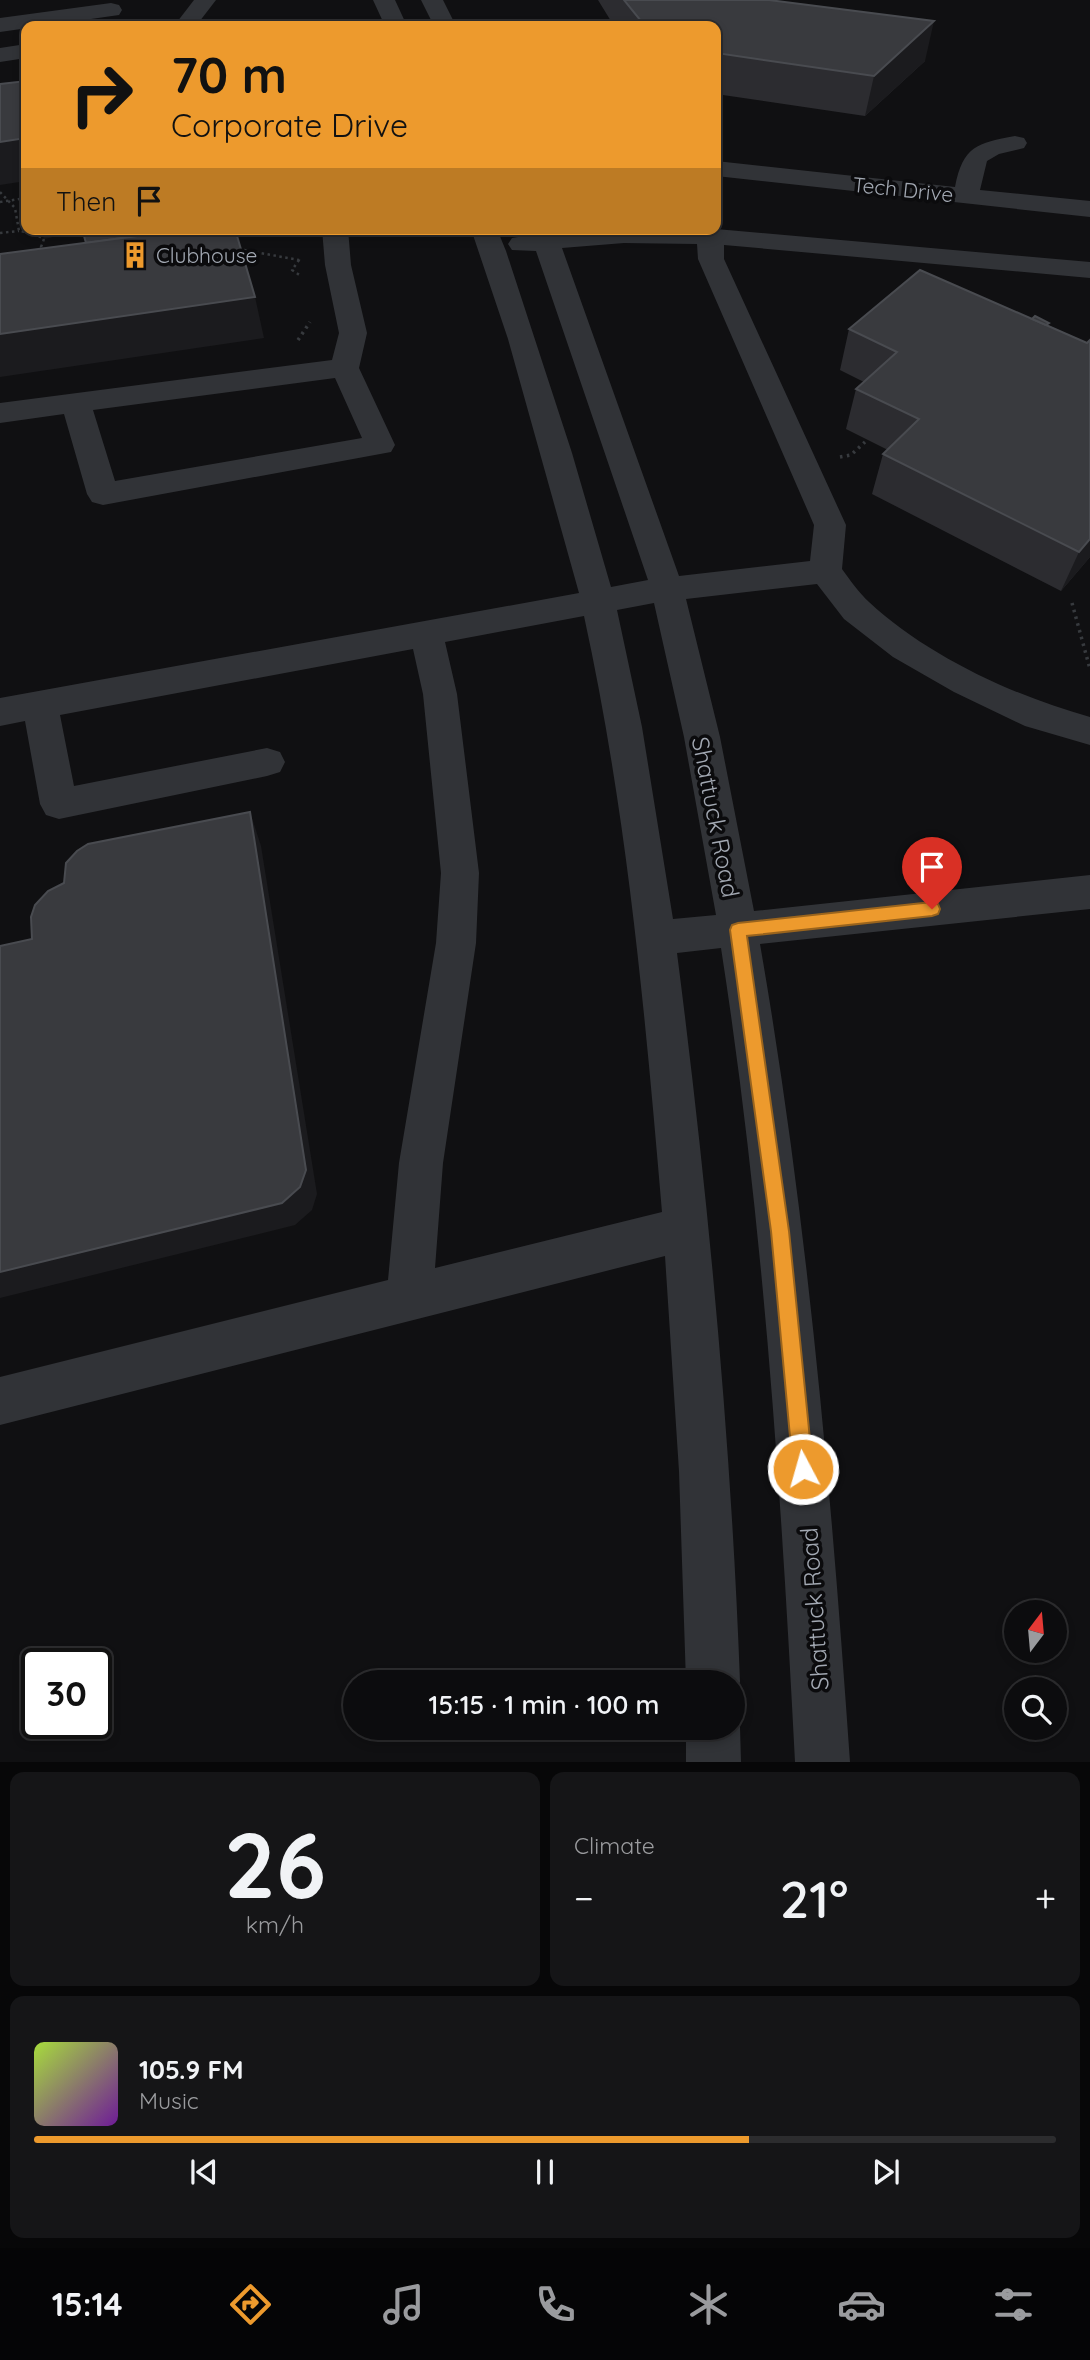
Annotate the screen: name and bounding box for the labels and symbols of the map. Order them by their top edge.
street label: Tech Drive [851,171,955,207]
building icon: Clubhouse [120,240,150,270]
place label: Clubhouse [156,242,257,268]
street label: Shattuck Road [686,734,746,900]
pin [902,837,962,909]
position arrow [766,1432,840,1506]
street label: Shattuck Road [793,1527,835,1691]
north arrow [1004,1600,1068,1662]
speed limit sign: 30 [21,1648,112,1739]

